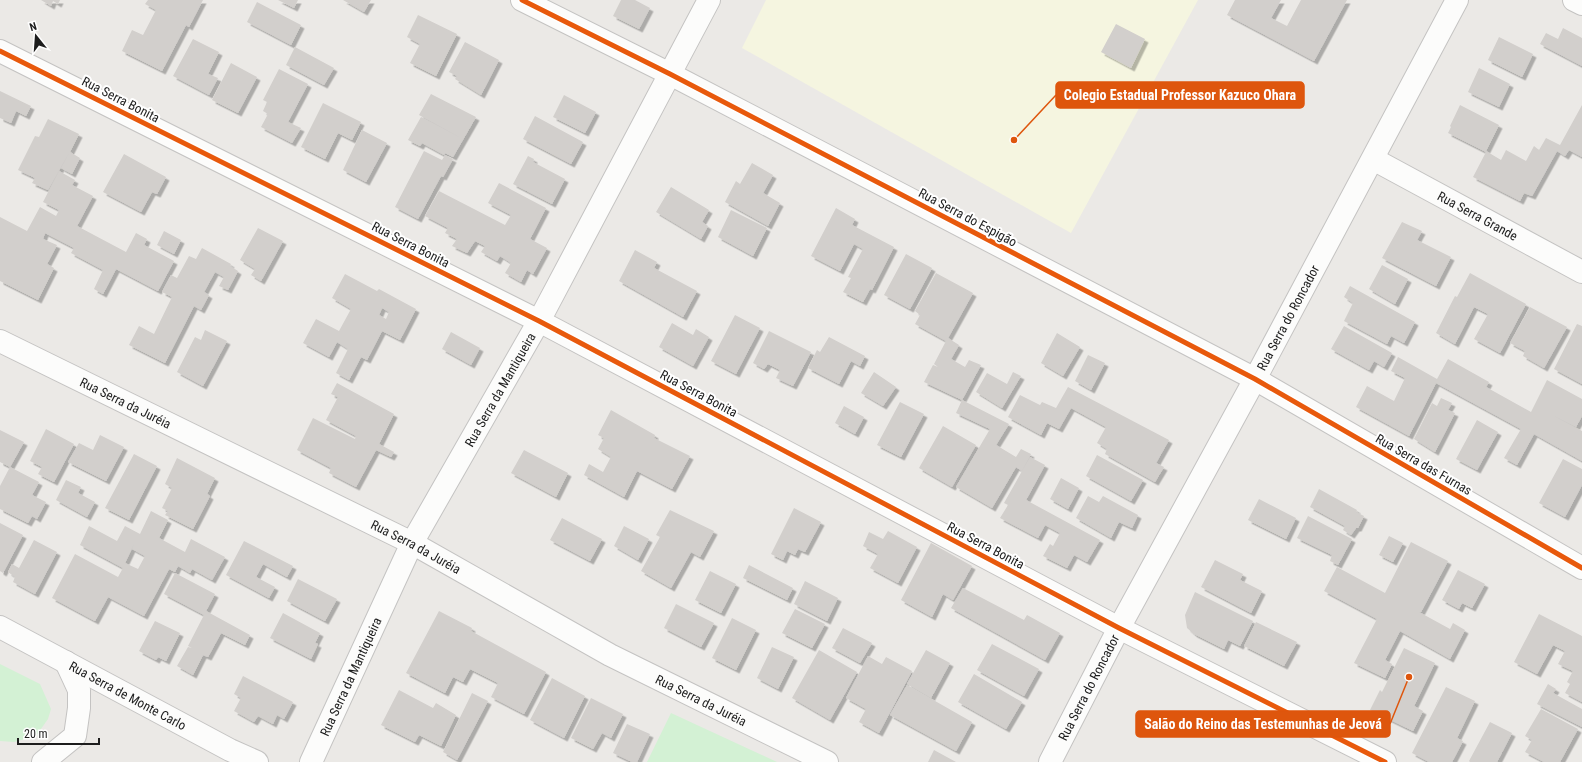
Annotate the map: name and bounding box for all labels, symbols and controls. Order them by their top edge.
north arrow [16,16,56,56]
text: N [28,20,39,34]
street label: Rua Serra Bonita [79,73,162,125]
callout: Colegio Estadual Professor Kazuco Ohara [1056,82,1304,108]
text: Colegio Estadual Professor Kazuco Ohara [1064,87,1297,103]
street label: Rua Serra do Espigão [916,185,1019,250]
street label: Rua Serra Grande [1435,188,1520,244]
street label: Rua Serra Bonita [369,218,452,270]
street label: Rua Serra do Roncador [1254,263,1322,373]
street label: Rua Serra da Mantiqueira [462,330,539,449]
street label: Rua Serra Bonita [658,367,740,420]
street label: Rua Serra da Juréia [77,374,173,432]
street label: Rua Serra das Furnas [1373,431,1475,498]
street label: Rua Serra da Juréia [368,517,463,577]
street label: Rua Serra Bonita [945,519,1027,572]
street label: Rua Serra da Mantiqueira [317,615,385,739]
street label: Rua Serra do Roncador [1055,632,1122,743]
street label: Rua Serra de Monte Carlo [67,658,189,733]
street label: Rua Serra da Juréia [653,672,749,729]
callout: Salão do Reino das Testemunhas de Jeová [1136,711,1390,737]
text: Salão do Reino das Testemunhas de Jeová [1144,716,1382,732]
scale bar [18,720,99,746]
text: 20 m [24,727,48,741]

